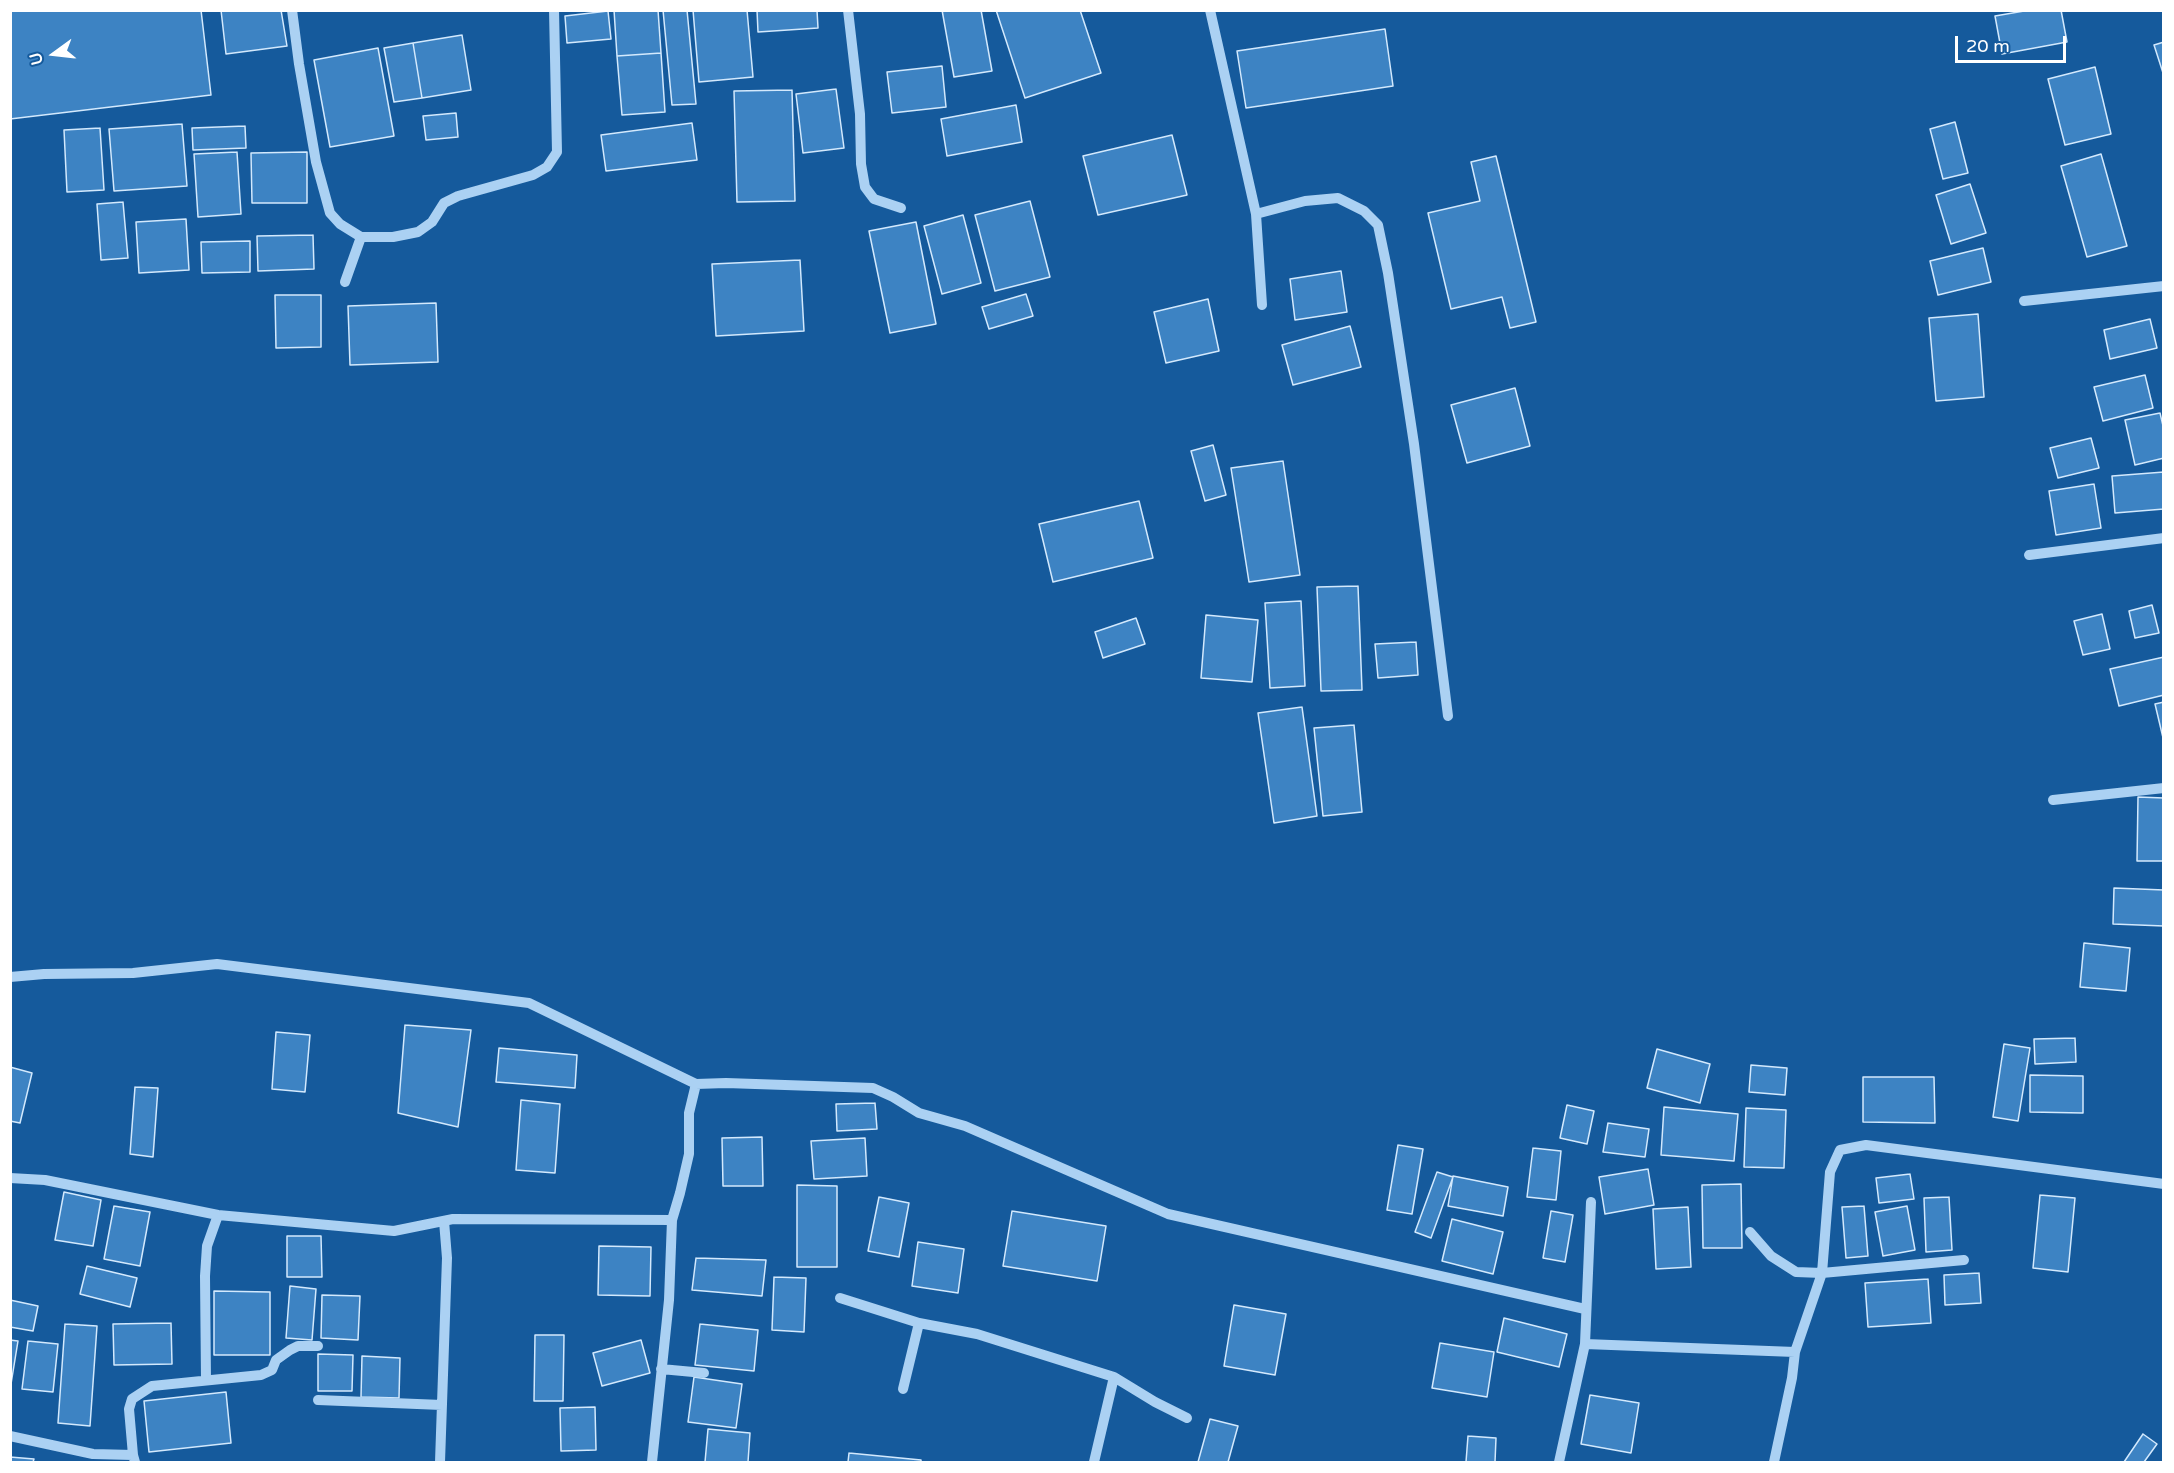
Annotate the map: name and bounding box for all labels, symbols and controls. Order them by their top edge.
north arrow [24,24,84,84]
scale bar [1958,24,2069,62]
text: 20 m [1966,35,2010,57]
text: U [25,50,48,67]

